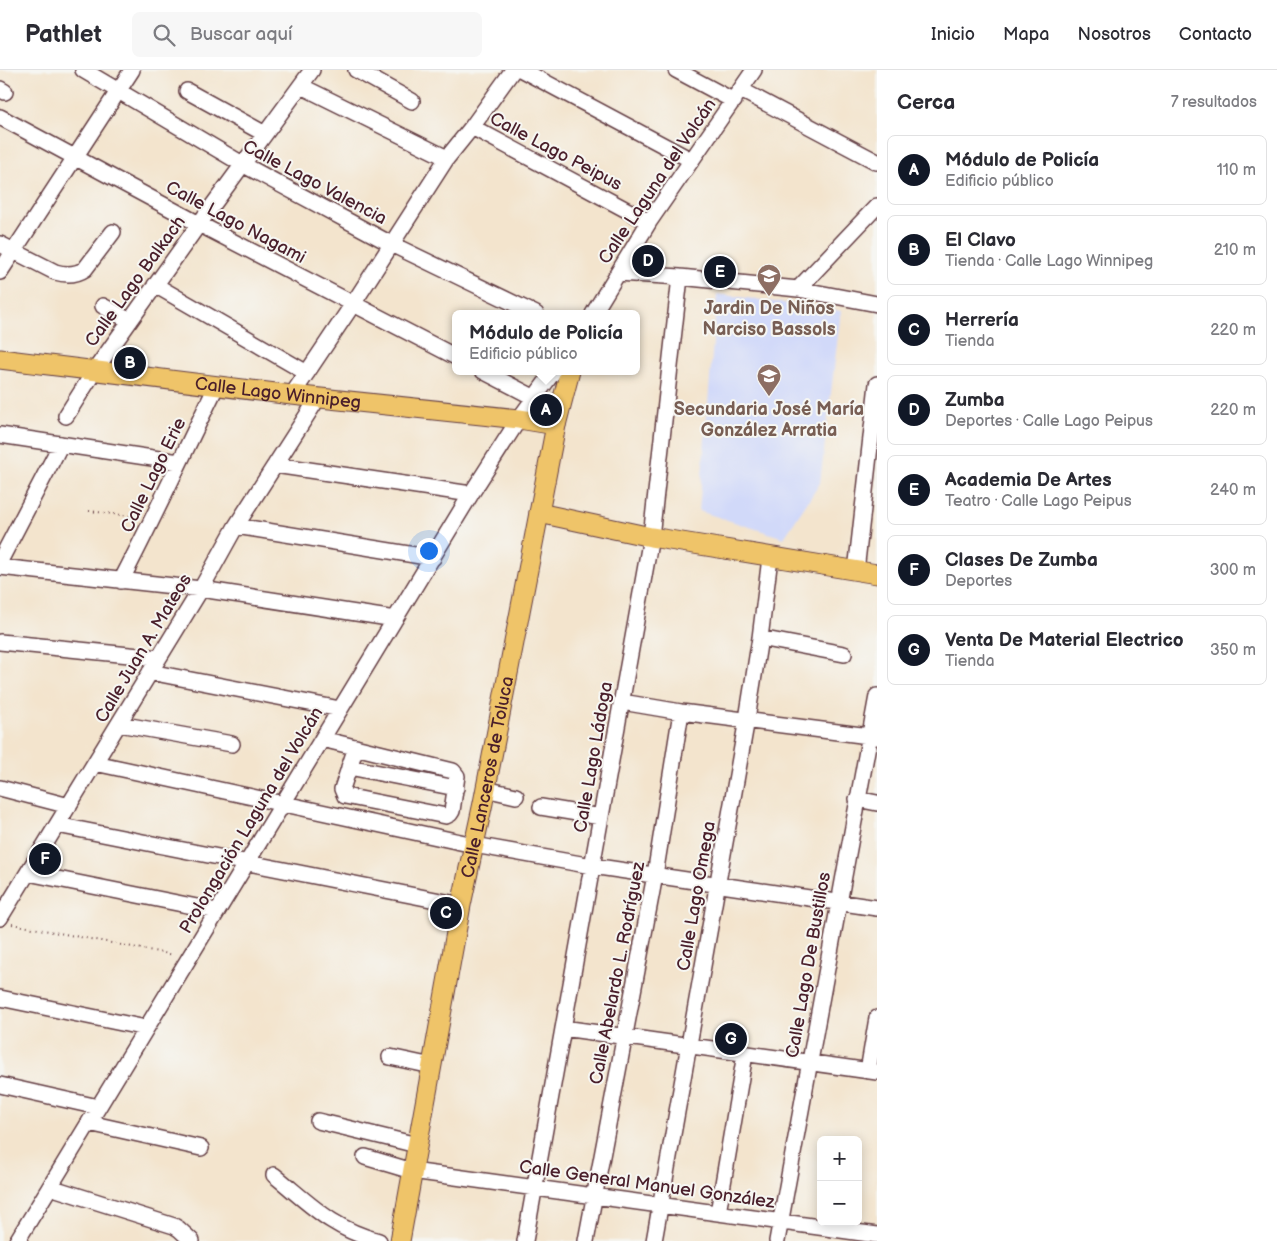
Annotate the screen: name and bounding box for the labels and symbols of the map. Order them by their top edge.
street label: Calle Laguna del Volcán [594,95,721,268]
street label: Calle Lago Peipus [486,108,625,195]
street label: Calle Lago Valencia [239,136,390,229]
street label: Calle Lago Nagami [162,177,309,268]
street label: Calle Lago Balkach [81,212,190,351]
pin: D [632,242,664,280]
pin: E [704,253,736,291]
school or university icon: Jardin De Niños Narciso Bassols [756,263,782,297]
place label: Jardin De Niños Narciso Bassols [702,298,836,340]
pin: B [114,344,146,382]
school or university icon: Secundaria José María González Arratia [756,363,782,397]
street label: Calle Lago Winnipeg [194,373,362,413]
pin: A [530,391,562,429]
place label: Secundaria José María González Arratia [674,399,864,441]
street label: Calle Lago Erie [117,414,190,536]
your location [416,538,442,564]
street label: Calle Juan A. Mateos [91,570,196,726]
street label: Calle Lanceros de Toluca [457,675,518,880]
street label: Calle Lago Ládoga [570,680,617,834]
street label: Prolongación Laguna del Volcán [175,703,327,937]
street label: Calle Lago Omega [673,820,720,973]
pin: F [29,840,61,878]
street label: Calle Abelardo L. Rodríguez [586,860,649,1086]
street label: Calle Lago De Bustillos [782,870,835,1060]
pin: C [430,894,462,932]
pin: G [715,1020,747,1058]
street label: Calle General Manuel González [518,1156,776,1213]

